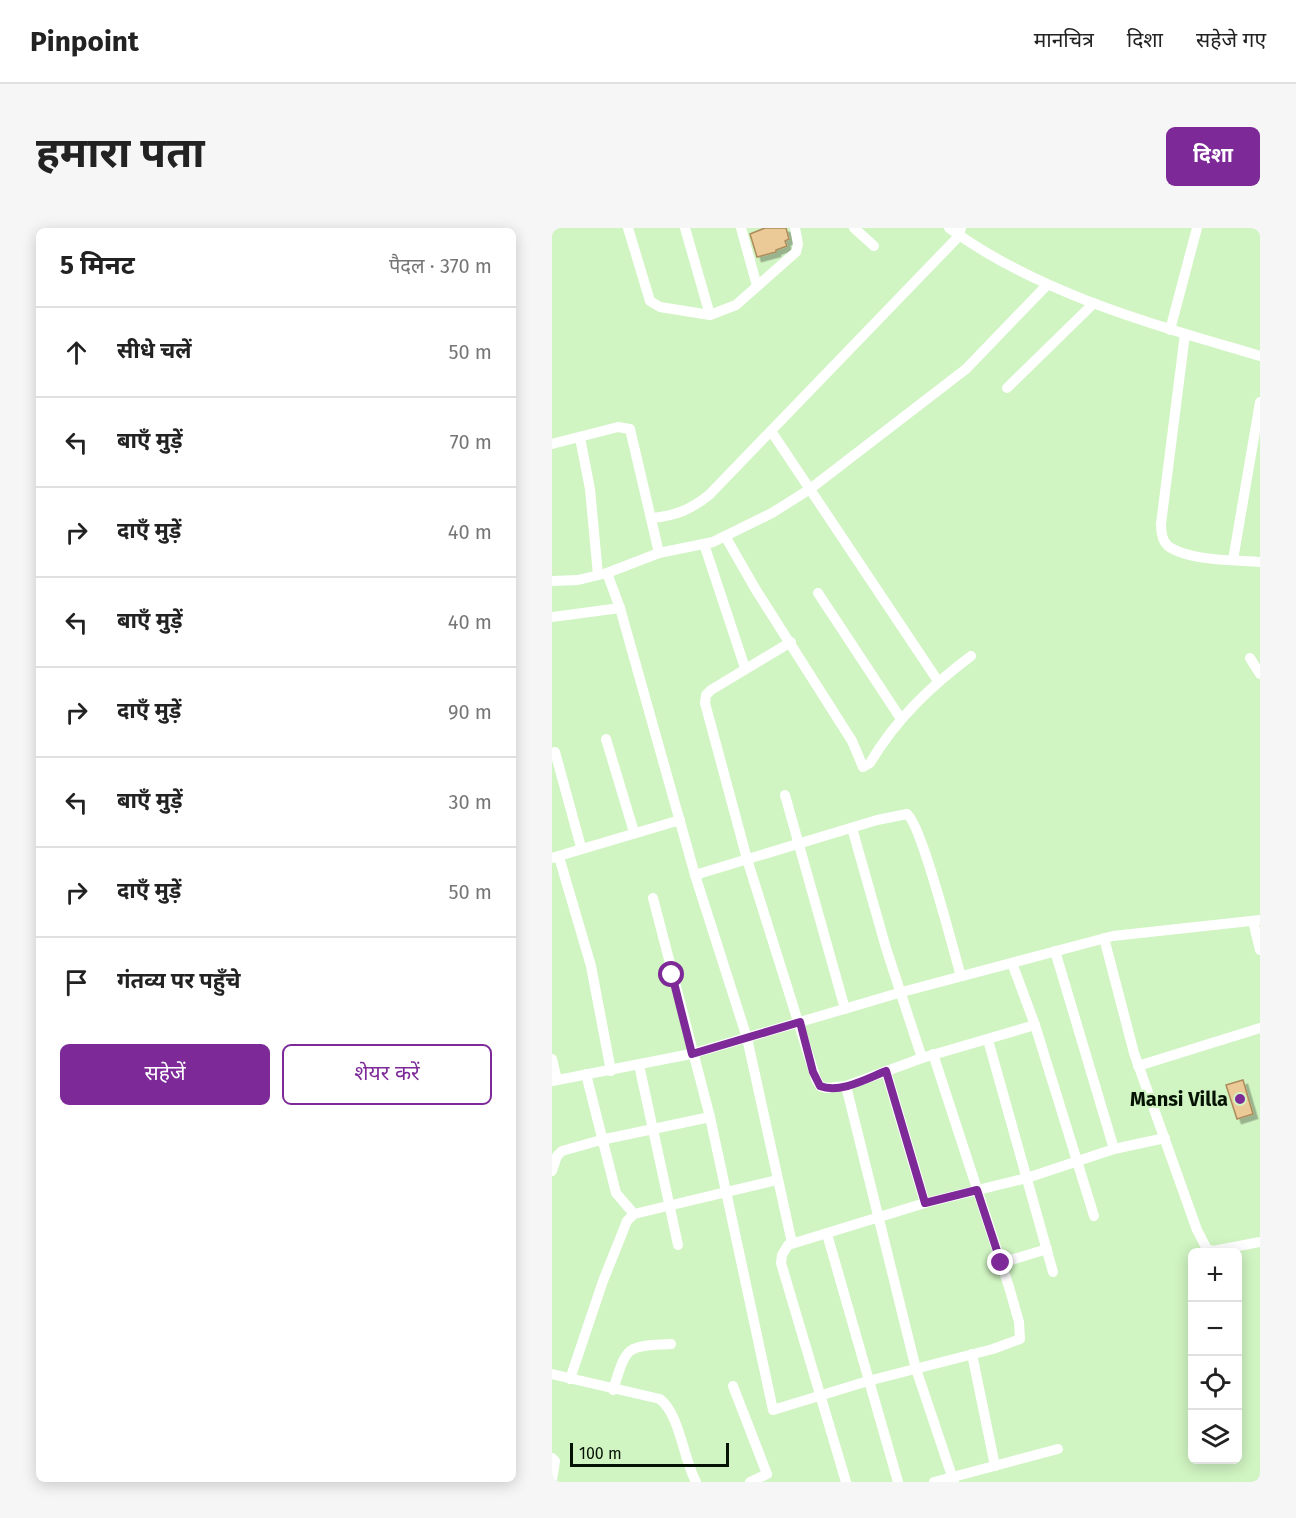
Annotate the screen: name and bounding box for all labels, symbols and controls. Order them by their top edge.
text: Pinpoint [30,25,139,58]
text: मानचित्र [1034,27,1094,53]
text: दिशा [1127,27,1163,53]
text: सहेजे गए [1196,27,1266,53]
button: दिशा [1166,127,1260,186]
text: हमारा पता [36,128,205,178]
text: 5 मिनट [60,250,135,281]
text: पैदल · 370 m [389,254,492,278]
icon: ahead [60,336,93,369]
text: सीधे चलें [117,337,192,364]
text: 50 m [448,340,492,364]
icon: left [60,426,93,459]
text: बाएँ मुड़ें [117,427,183,454]
text: 70 m [450,430,492,454]
icon: right [60,516,93,549]
text: दाएँ मुड़ें [117,517,181,544]
text: 40 m [448,520,492,544]
icon: left [60,606,93,639]
text: बाएँ मुड़ें [117,607,183,634]
text: 40 m [448,610,492,634]
icon: right [60,696,93,729]
text: दाएँ मुड़ें [117,697,181,724]
text: 90 m [448,700,492,724]
icon: left [60,786,93,819]
text: बाएँ मुड़ें [117,787,183,814]
text: 30 m [448,790,492,814]
icon: right [60,876,93,909]
text: दाएँ मुड़ें [117,877,181,904]
text: 50 m [448,880,492,904]
route start [658,961,684,987]
icon: arrive [60,966,93,999]
text: गंतव्य पर पहुँचे [117,967,241,994]
button: सहेजें [60,1044,270,1105]
button: शेयर करें [282,1044,492,1105]
place label: Mansi Villa [1130,1087,1228,1111]
marker: Mansi Villa [1233,1092,1247,1106]
map controls [1188,1248,1242,1464]
button: + [1188,1248,1242,1302]
route end [987,1249,1013,1275]
button: − [1188,1302,1242,1356]
button: locate [1188,1356,1242,1410]
button: layers [1188,1410,1242,1464]
scale bar [570,1440,729,1468]
text: 100 m [579,1444,622,1463]

